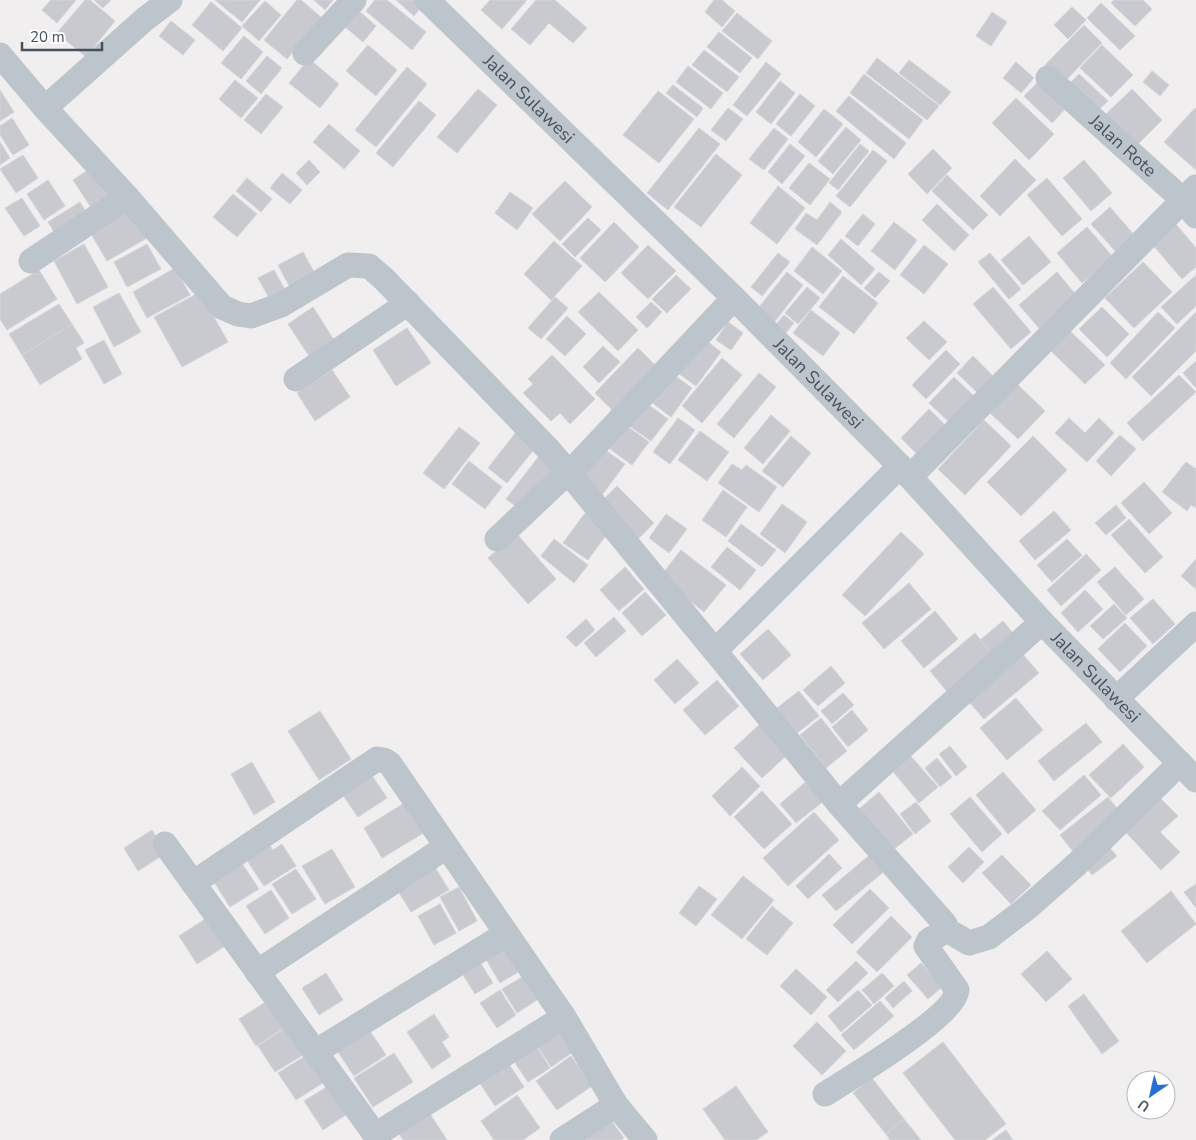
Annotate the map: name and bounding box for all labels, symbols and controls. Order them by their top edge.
scale bar [22,20,102,52]
text: 20 m [30,27,65,47]
street label: Jalan Sulawesi [477,48,580,149]
street label: Jalan Rote [1083,108,1162,182]
street label: Jalan Sulawesi [768,332,869,434]
street label: Jalan Sulawesi [1045,626,1146,728]
north arrow [1126,1070,1176,1120]
text: U [1134,1095,1154,1116]

